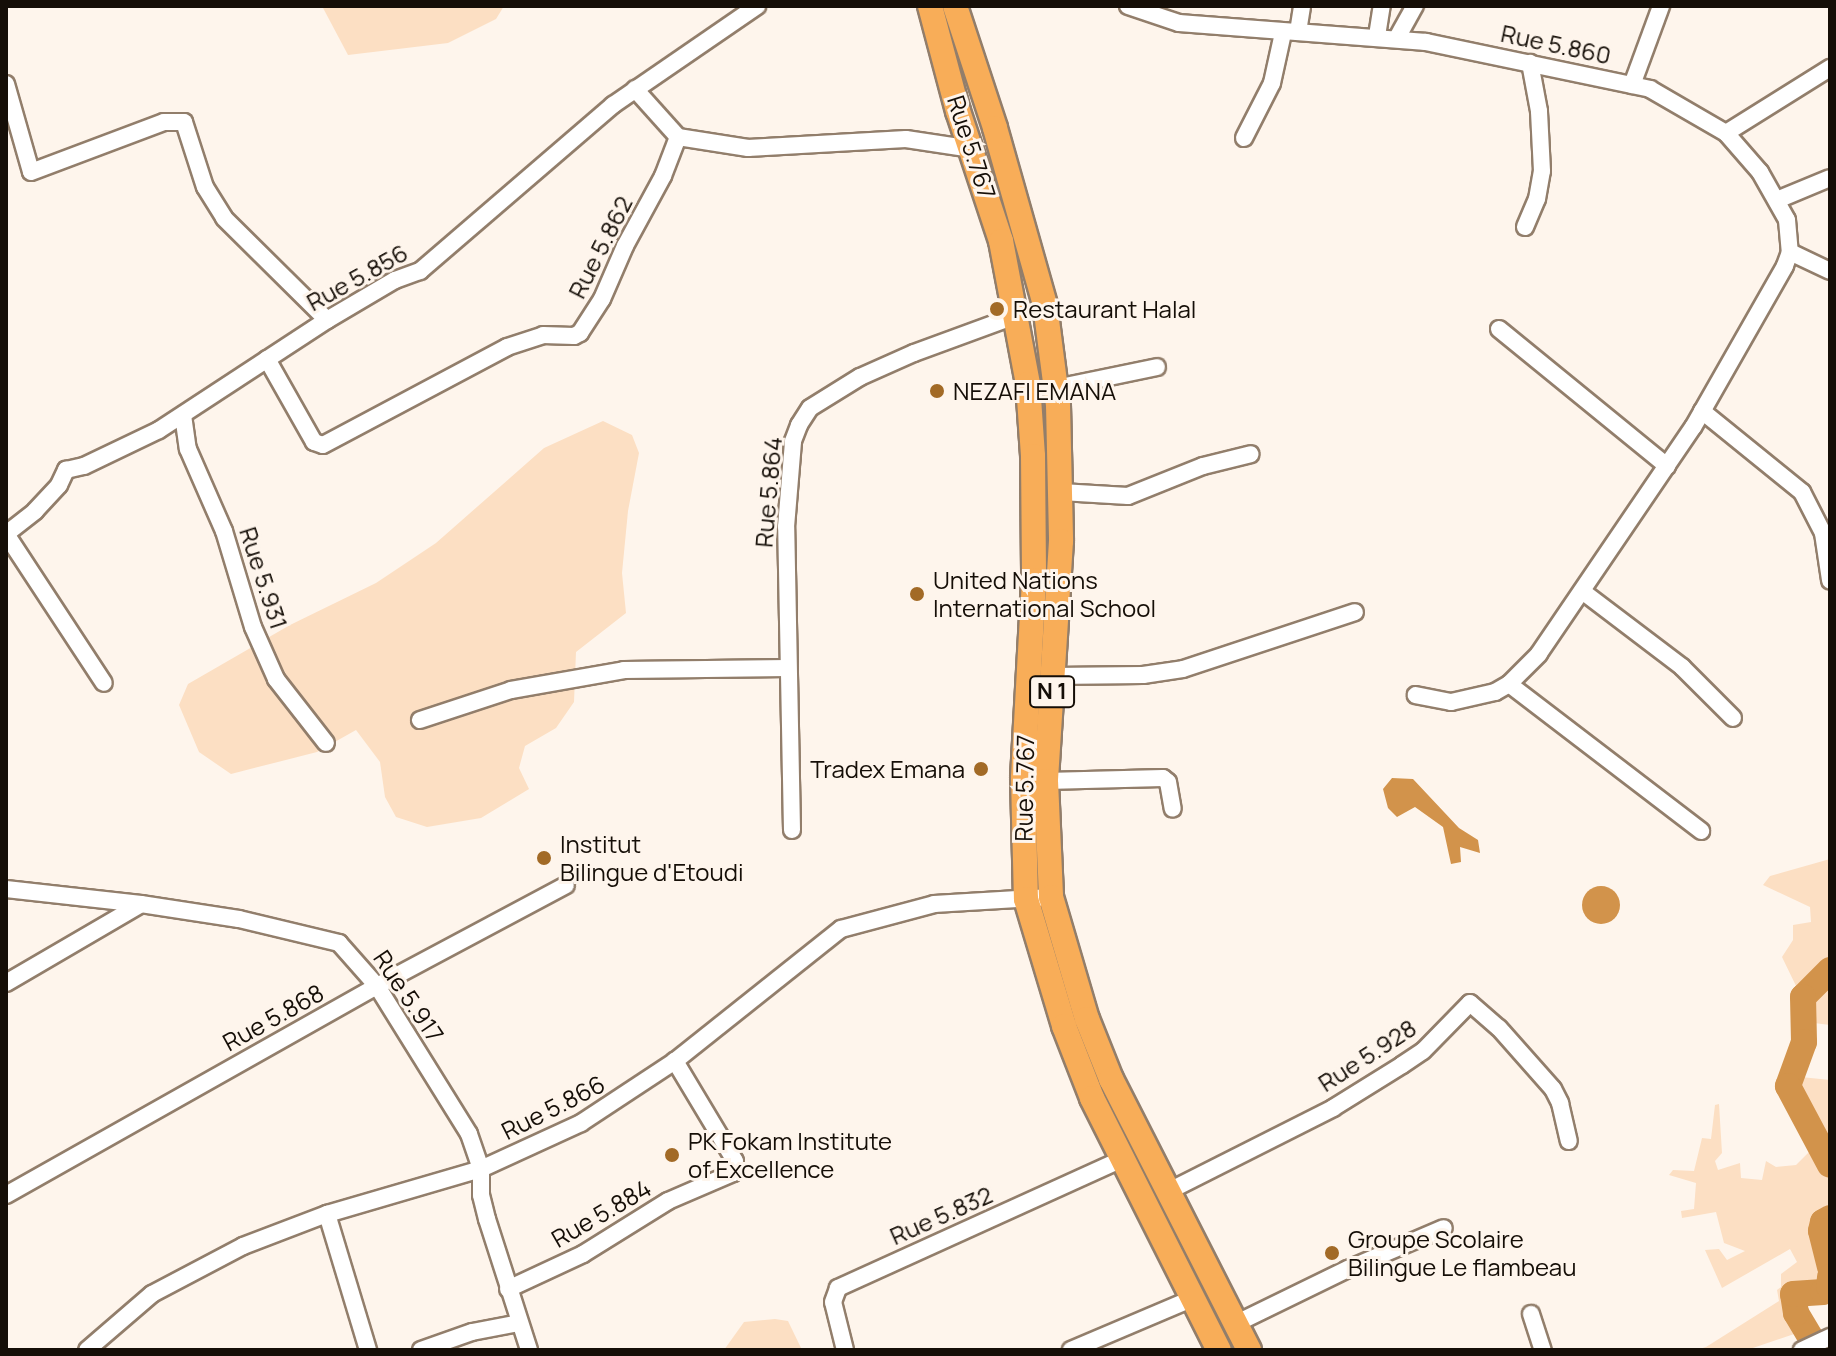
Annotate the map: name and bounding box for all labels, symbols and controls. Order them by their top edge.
street label: Rue 5.860 [1498,18,1614,70]
street label: Rue 5.767 [942,92,1002,202]
street label: Rue 5.862 [562,191,638,303]
street label: Rue 5.856 [302,238,412,316]
place label: Restaurant Halal [1013,295,1196,323]
marker: Restaurant Halal [988,300,1006,318]
place label: NEZAFI EMANA [953,377,1116,405]
marker: NEZAFI EMANA [928,382,946,400]
street label: Rue 5.864 [749,435,787,549]
street label: Rue 5.931 [234,523,294,633]
place label: United Nations International School [933,566,1156,622]
marker: United Nations International School [908,585,926,603]
road number: N 1 [1028,674,1076,710]
street label: Rue 5.767 [1009,734,1039,842]
place label: Tradex Emana [810,755,965,783]
marker: Tradex Emana [972,760,990,778]
place label: Institut Bilingue d'Etoudi [560,830,744,886]
marker: Institut Bilingue d'Etoudi [535,849,553,867]
street label: Rue 5.917 [368,945,450,1047]
street label: Rue 5.868 [218,978,328,1056]
street label: Rue 5.928 [1313,1013,1421,1097]
street label: Rue 5.866 [497,1069,609,1145]
place label: PK Fokam Institute of Excellence [688,1127,893,1183]
marker: PK Fokam Institute of Excellence [663,1146,681,1164]
street label: Rue 5.884 [546,1173,656,1253]
street label: Rue 5.832 [885,1180,997,1250]
place label: Groupe Scolaire Bilingue Le flambeau [1348,1225,1576,1281]
marker: Groupe Scolaire Bilingue Le flambeau [1323,1244,1341,1262]

